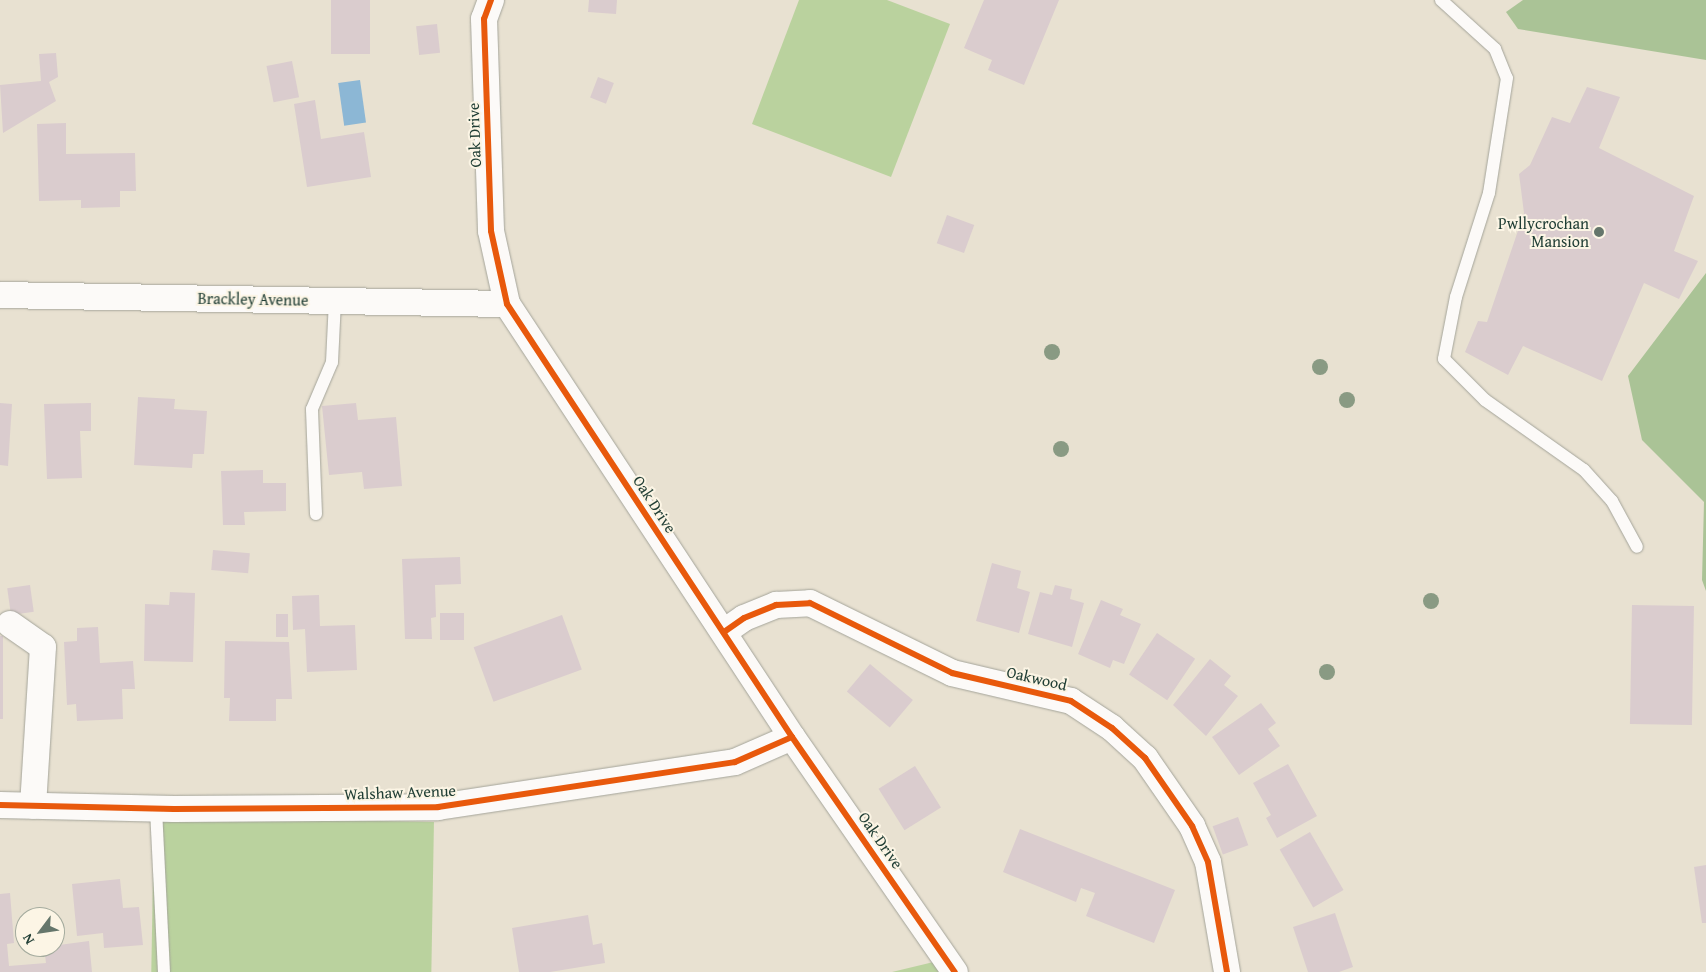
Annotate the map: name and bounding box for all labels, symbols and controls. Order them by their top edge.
street label: Oak Drive [463,102,485,168]
place label: Pwllycrochan Mansion [1498,213,1589,251]
marker: Pwllycrochan Mansion [1593,226,1605,238]
street label: Brackley Avenue [197,288,309,310]
street label: Oak Drive [629,472,681,536]
street label: Oakwood [1005,662,1069,694]
street label: Walshaw Avenue [344,780,456,804]
street label: Oak Drive [855,808,907,872]
north arrow [15,907,65,957]
text: N [17,930,39,948]

